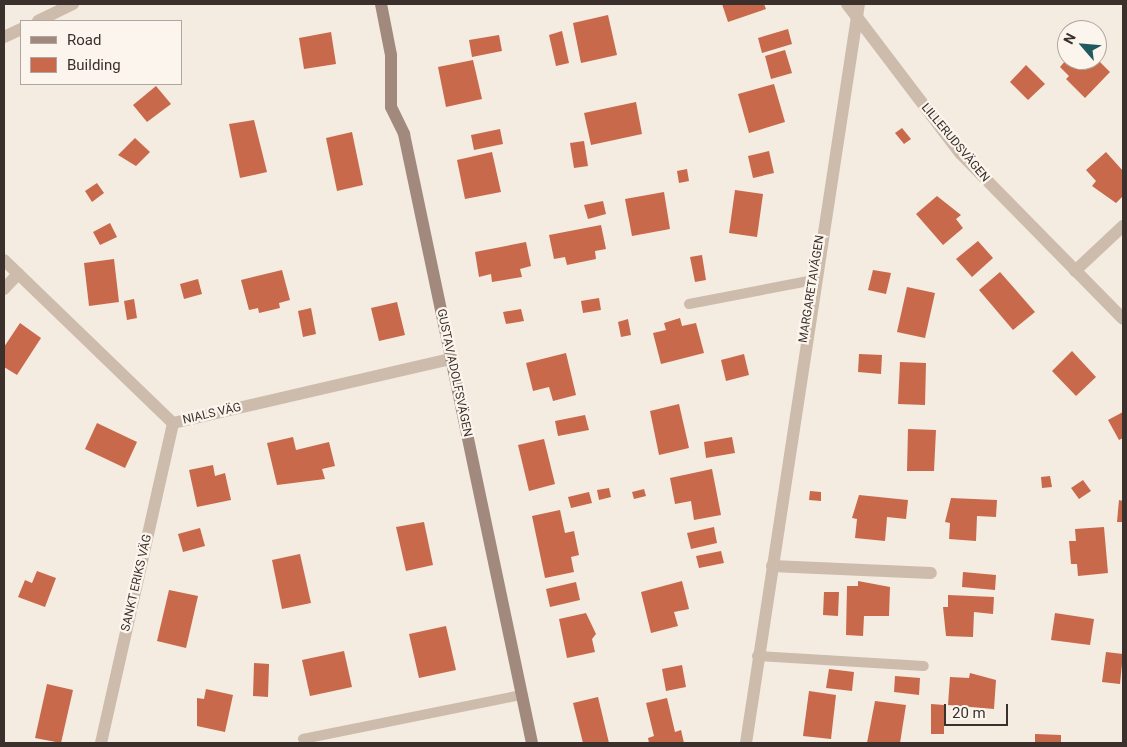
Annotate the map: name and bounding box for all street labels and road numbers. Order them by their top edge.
street label: LILLERUDSVÄGEN [918,101,992,185]
street label: MARGARETAVÄGEN [796,234,828,344]
street label: GUSTAV ADOLFSVÄGEN [433,308,475,438]
street label: NIALS VÄG [181,400,243,428]
street label: SANKT ERIKS VÄG [119,533,155,633]

